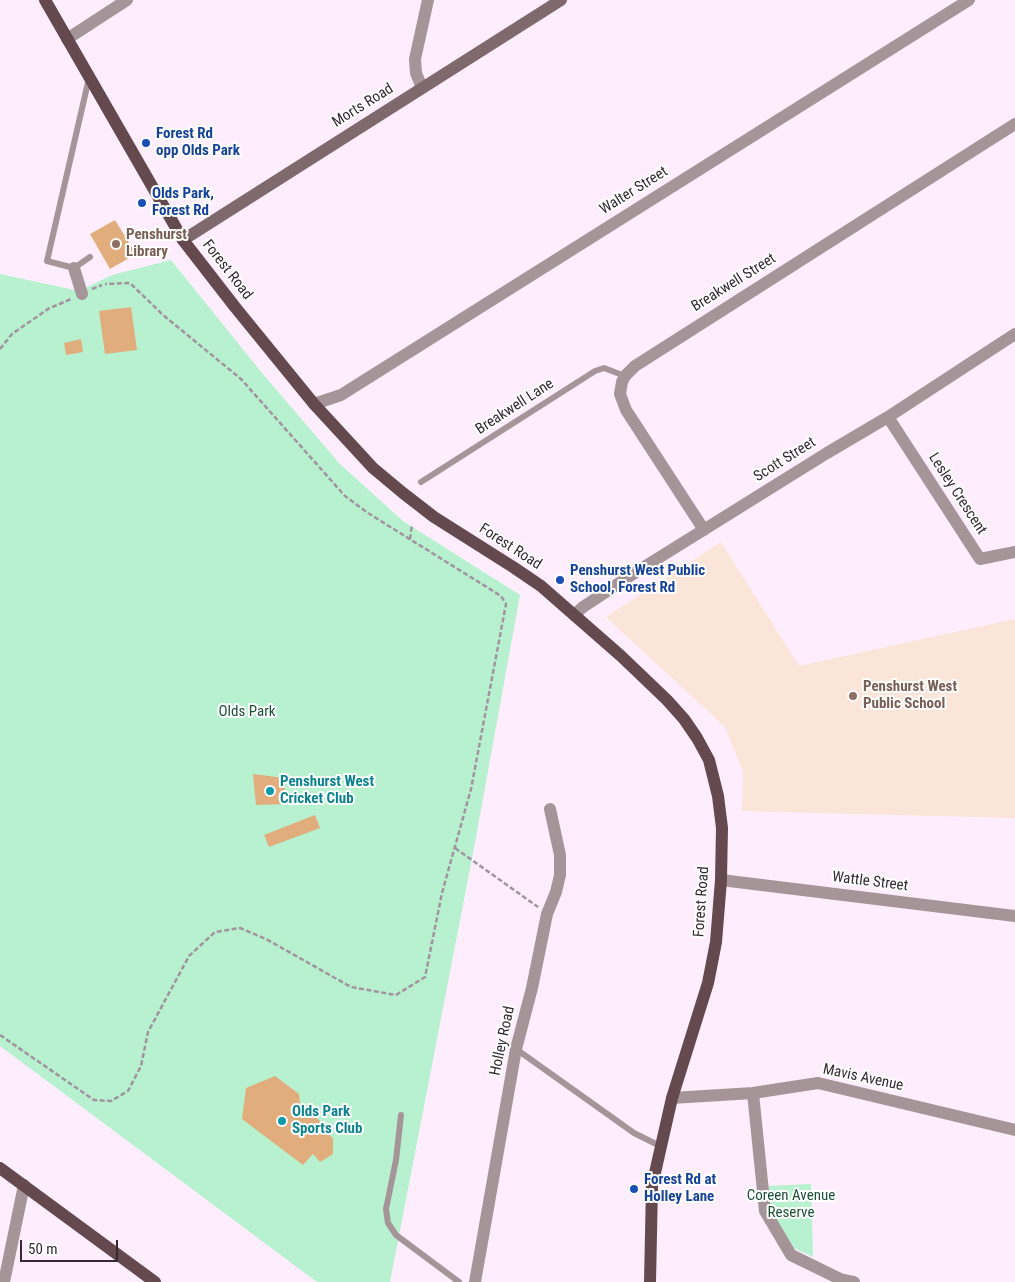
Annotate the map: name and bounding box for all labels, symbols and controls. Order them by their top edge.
street label: Morts Road [329,80,397,132]
place label: Forest Rd opp Olds Park [156,125,240,160]
marker: Forest Rd opp Olds Park [140,137,152,149]
street label: Walter Street [597,163,671,219]
place label: Olds Park, Forest Rd [152,185,214,220]
marker: Olds Park, Forest Rd [136,197,148,209]
place label: Penshurst Library [126,226,187,261]
street label: Forest Road [198,237,256,303]
marker: Penshurst Library [110,238,122,250]
street label: Breakwell Street [689,250,779,316]
street label: Breakwell Lane [473,375,557,439]
street label: Scott Street [751,434,819,486]
street label: Lesley Crescent [924,450,990,538]
street label: Forest Road [475,520,545,574]
place label: Penshurst West Public School, Forest Rd [570,562,705,597]
marker: Penshurst West Public School, Forest Rd [554,574,566,586]
place label: Penshurst West Public School [863,678,957,713]
marker: Penshurst West Public School [847,690,859,702]
park label: Olds Park [219,703,275,721]
place label: Penshurst West Cricket Club [280,773,374,808]
marker: Penshurst West Cricket Club [264,785,276,797]
street label: Forest Road [691,866,713,938]
street label: Wattle Street [831,868,909,896]
street label: Holley Road [487,1005,519,1077]
street label: Mavis Avenue [821,1061,905,1095]
place label: Olds Park Sports Club [292,1103,362,1138]
marker: Olds Park Sports Club [276,1115,288,1127]
place label: Forest Rd at Holley Lane [644,1171,716,1206]
marker: Forest Rd at Holley Lane [628,1183,640,1195]
park label: Coreen Avenue Reserve [747,1187,835,1222]
scale bar [22,1230,120,1262]
text: 50 m [28,1240,58,1258]

